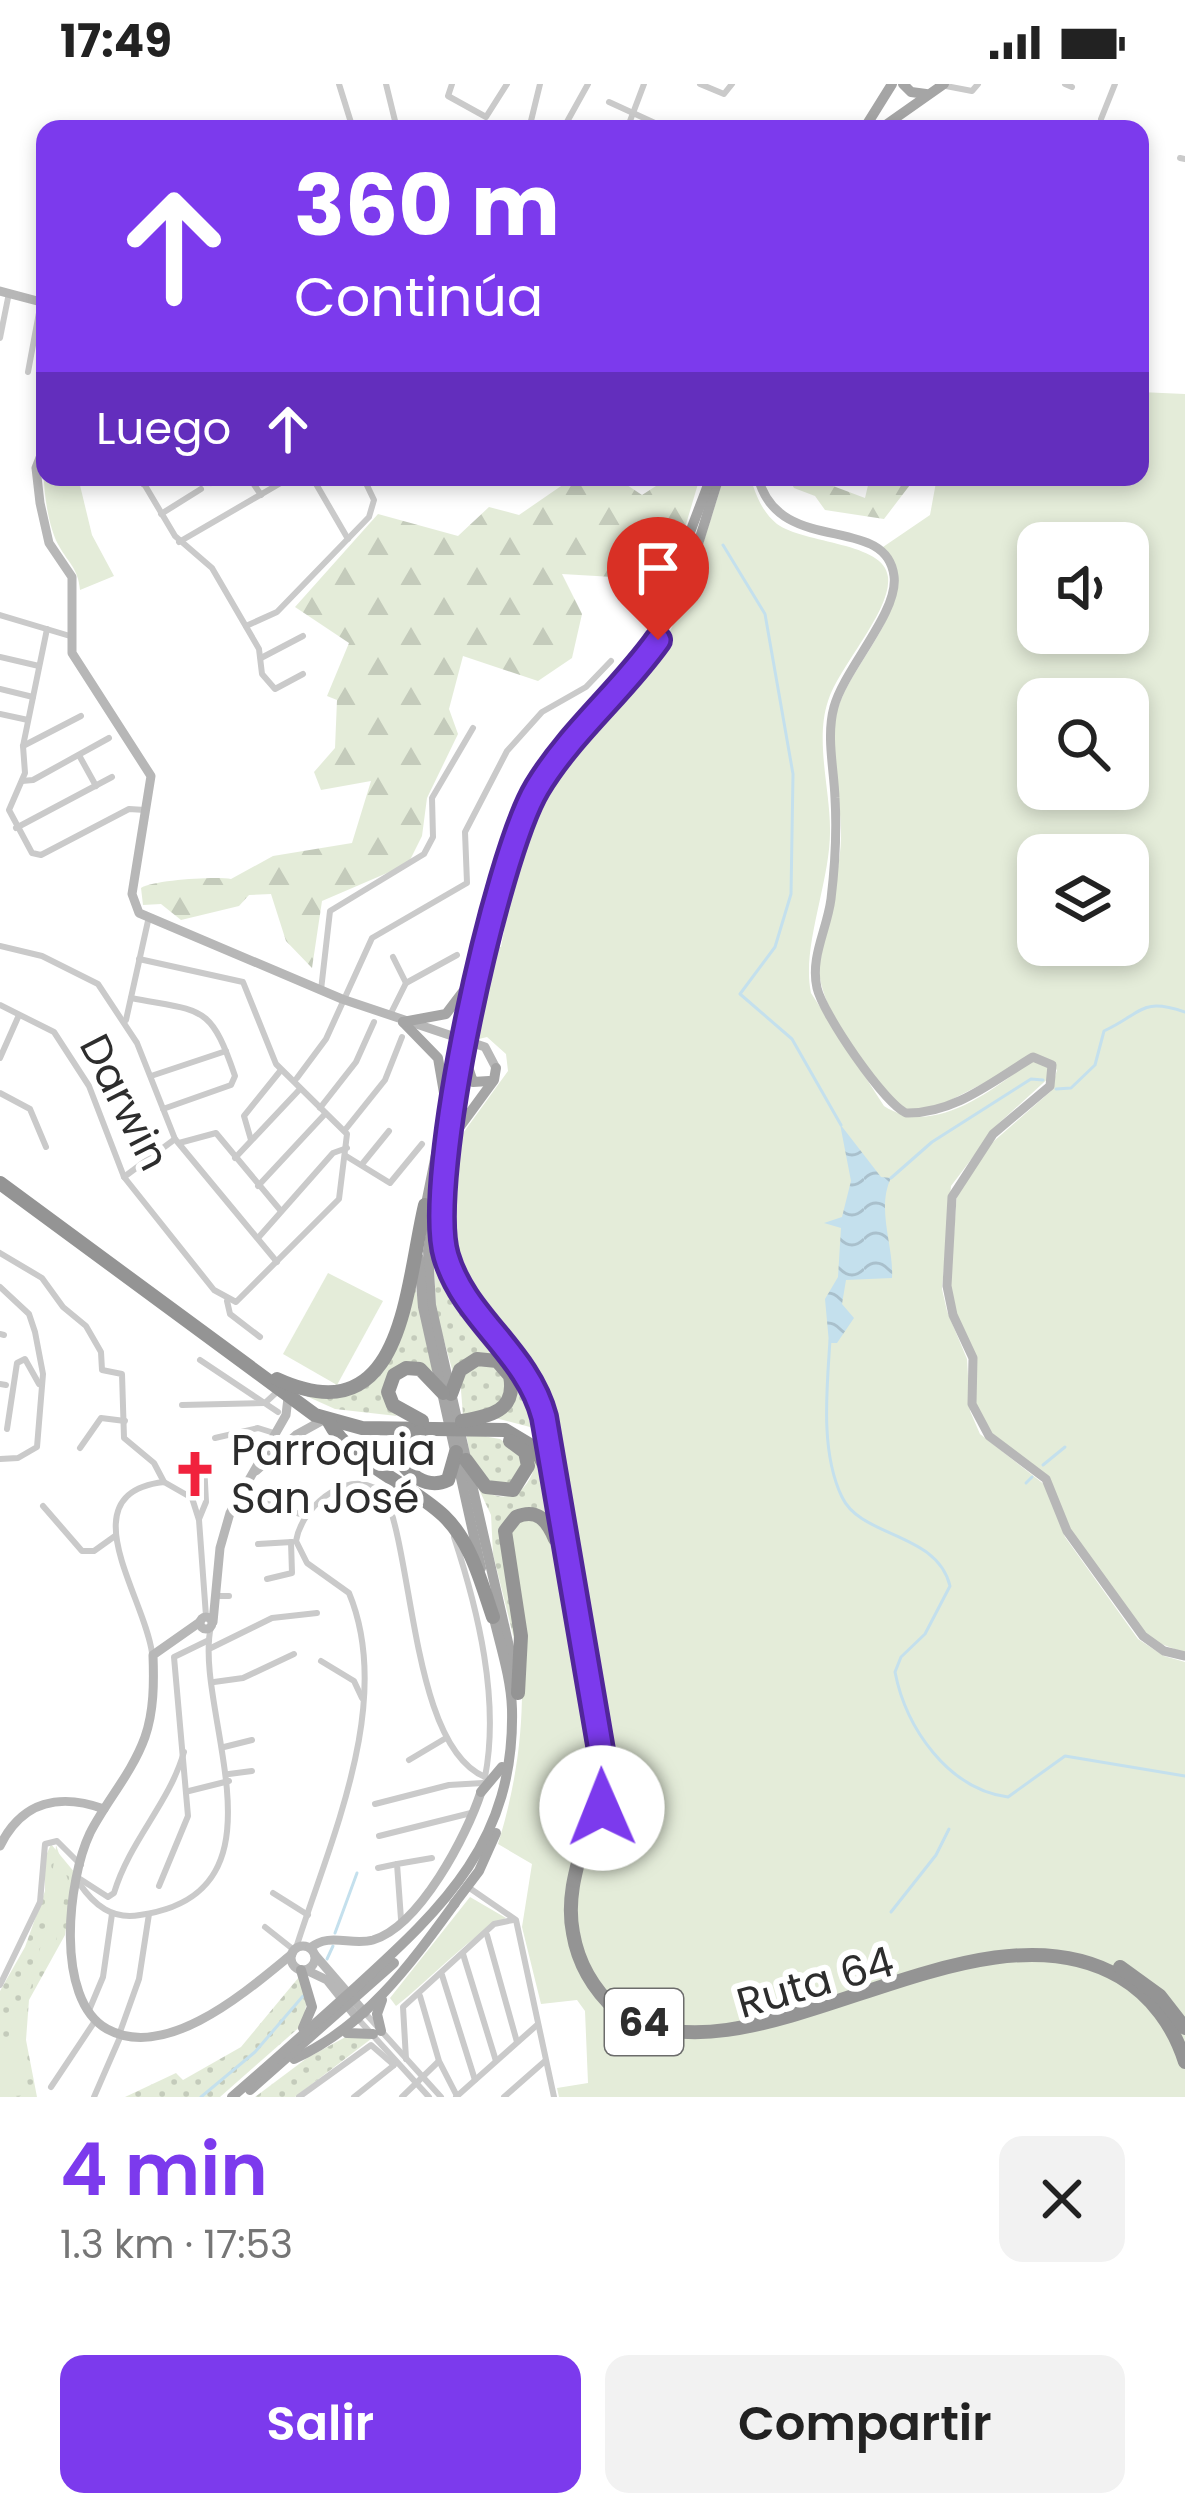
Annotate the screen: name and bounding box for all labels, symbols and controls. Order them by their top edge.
text: 17:49 [60,10,172,73]
text: 360 m [294,147,560,264]
icon: ahead [96,168,252,324]
text: Continúa [294,259,543,335]
icon: ahead [255,396,321,462]
text: Luego [96,397,231,460]
pin [607,517,709,640]
map controls [1017,522,1149,966]
button: sound [1017,522,1149,654]
icon: arrive [625,535,691,601]
button: search [1017,678,1149,810]
button: layers [1017,834,1149,966]
street label: Darwin [65,1024,184,1180]
place label: Parroquia San José [231,1421,436,1528]
church icon: Parroquia San José [170,1449,220,1499]
position arrow [539,1745,665,1871]
street label: Ruta 64 [730,1932,900,2033]
road number: 64 [605,1989,683,2055]
text: 4 min [60,2119,268,2220]
button: close [999,2136,1125,2262]
text: 1.3 km · 17:53 [60,2217,293,2272]
button: Salir [60,2355,581,2493]
button: Compartir [605,2355,1125,2493]

